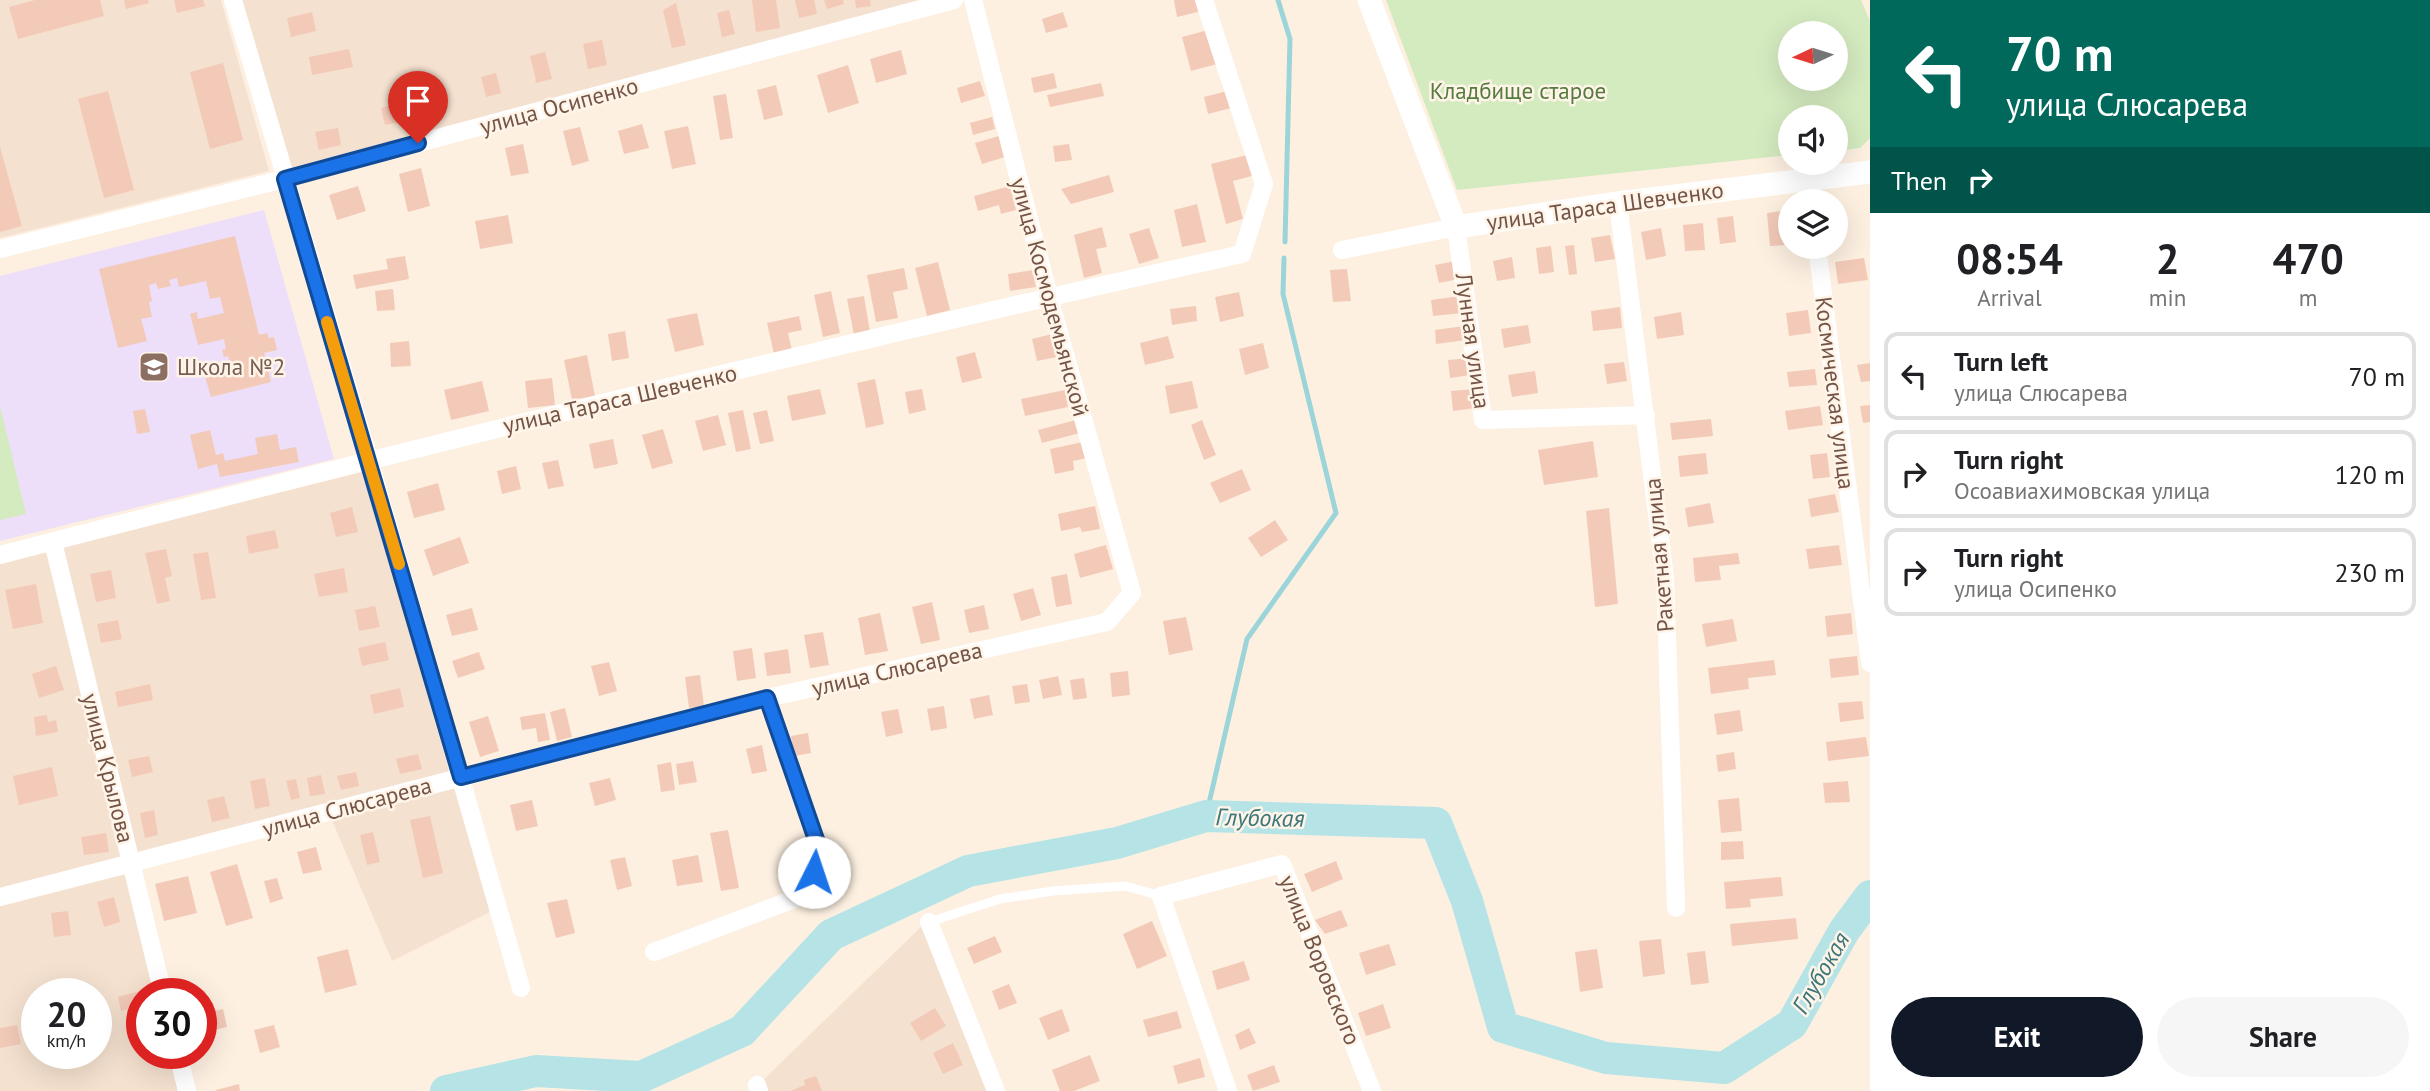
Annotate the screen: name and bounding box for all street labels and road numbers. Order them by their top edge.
street label: улица Осипенко [476,70,641,141]
street label: улица Космодемьянской [1005,174,1096,419]
street label: улица Тараса Шевченко [1484,175,1725,237]
street label: Лунная улица [1449,270,1497,411]
street label: Космическая улица [1809,295,1862,491]
street label: улица Тараса Шевченко [500,357,740,440]
street label: Ракетная улица [1637,477,1680,633]
street label: улица Слюсарева [809,635,985,702]
street label: улица Крылова [76,690,141,846]
street label: улица Слюсарева [259,770,435,843]
street label: улица Воровского [1273,871,1368,1049]

